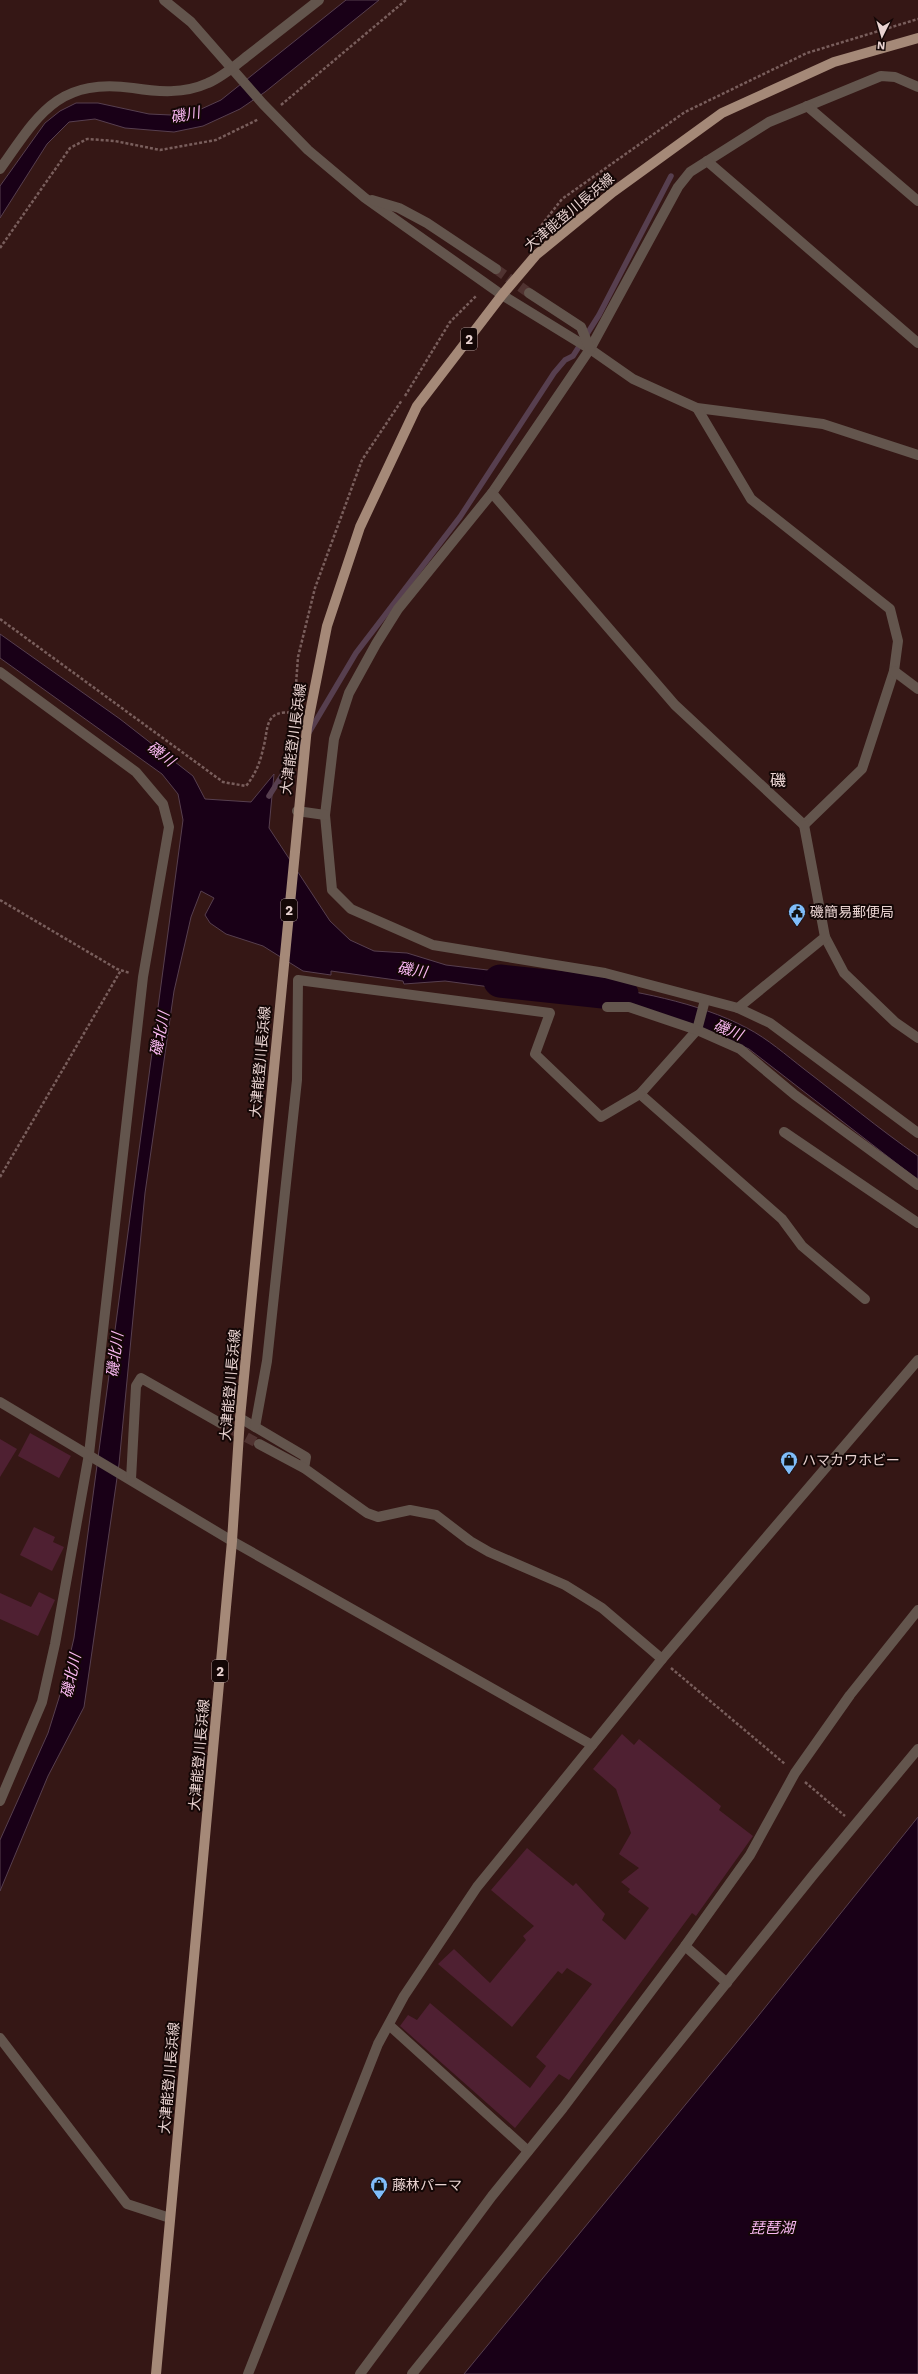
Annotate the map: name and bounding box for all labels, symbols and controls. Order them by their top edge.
north arrow [862,16,902,56]
text: N [877,39,886,52]
water label: 磯川 [169,103,203,127]
street label: 大津能登川長浜線 [521,170,617,254]
road number: 2 [461,328,477,350]
street label: 大津能登川長浜線 [277,682,309,796]
water label: 磯川 [144,738,180,771]
district label: 磯 [770,771,786,790]
road number: 2 [281,899,297,921]
public building icon: 磯簡易郵便局 [787,902,807,927]
place label: 磯簡易郵便局 [810,904,894,920]
water label: 磯川 [396,959,430,982]
street label: 大津能登川長浜線 [247,1006,273,1118]
water label: 磯北川 [147,1008,174,1058]
water label: 磯川 [711,1016,747,1045]
street label: 大津能登川長浜線 [217,1329,243,1441]
water label: 磯北川 [103,1330,127,1378]
shop icon: ハマカワホビー [779,1450,799,1475]
place label: ハマカワホビー [802,1452,900,1468]
water label: 磯北川 [58,1650,85,1700]
road number: 2 [212,1660,228,1682]
street label: 大津能登川長浜線 [186,1699,212,1811]
street label: 大津能登川長浜線 [156,2022,182,2134]
shop icon: 藤林パーマ [369,2175,389,2200]
place label: 藤林パーマ [392,2177,462,2193]
water label: 琵琶湖 [749,2219,796,2237]

